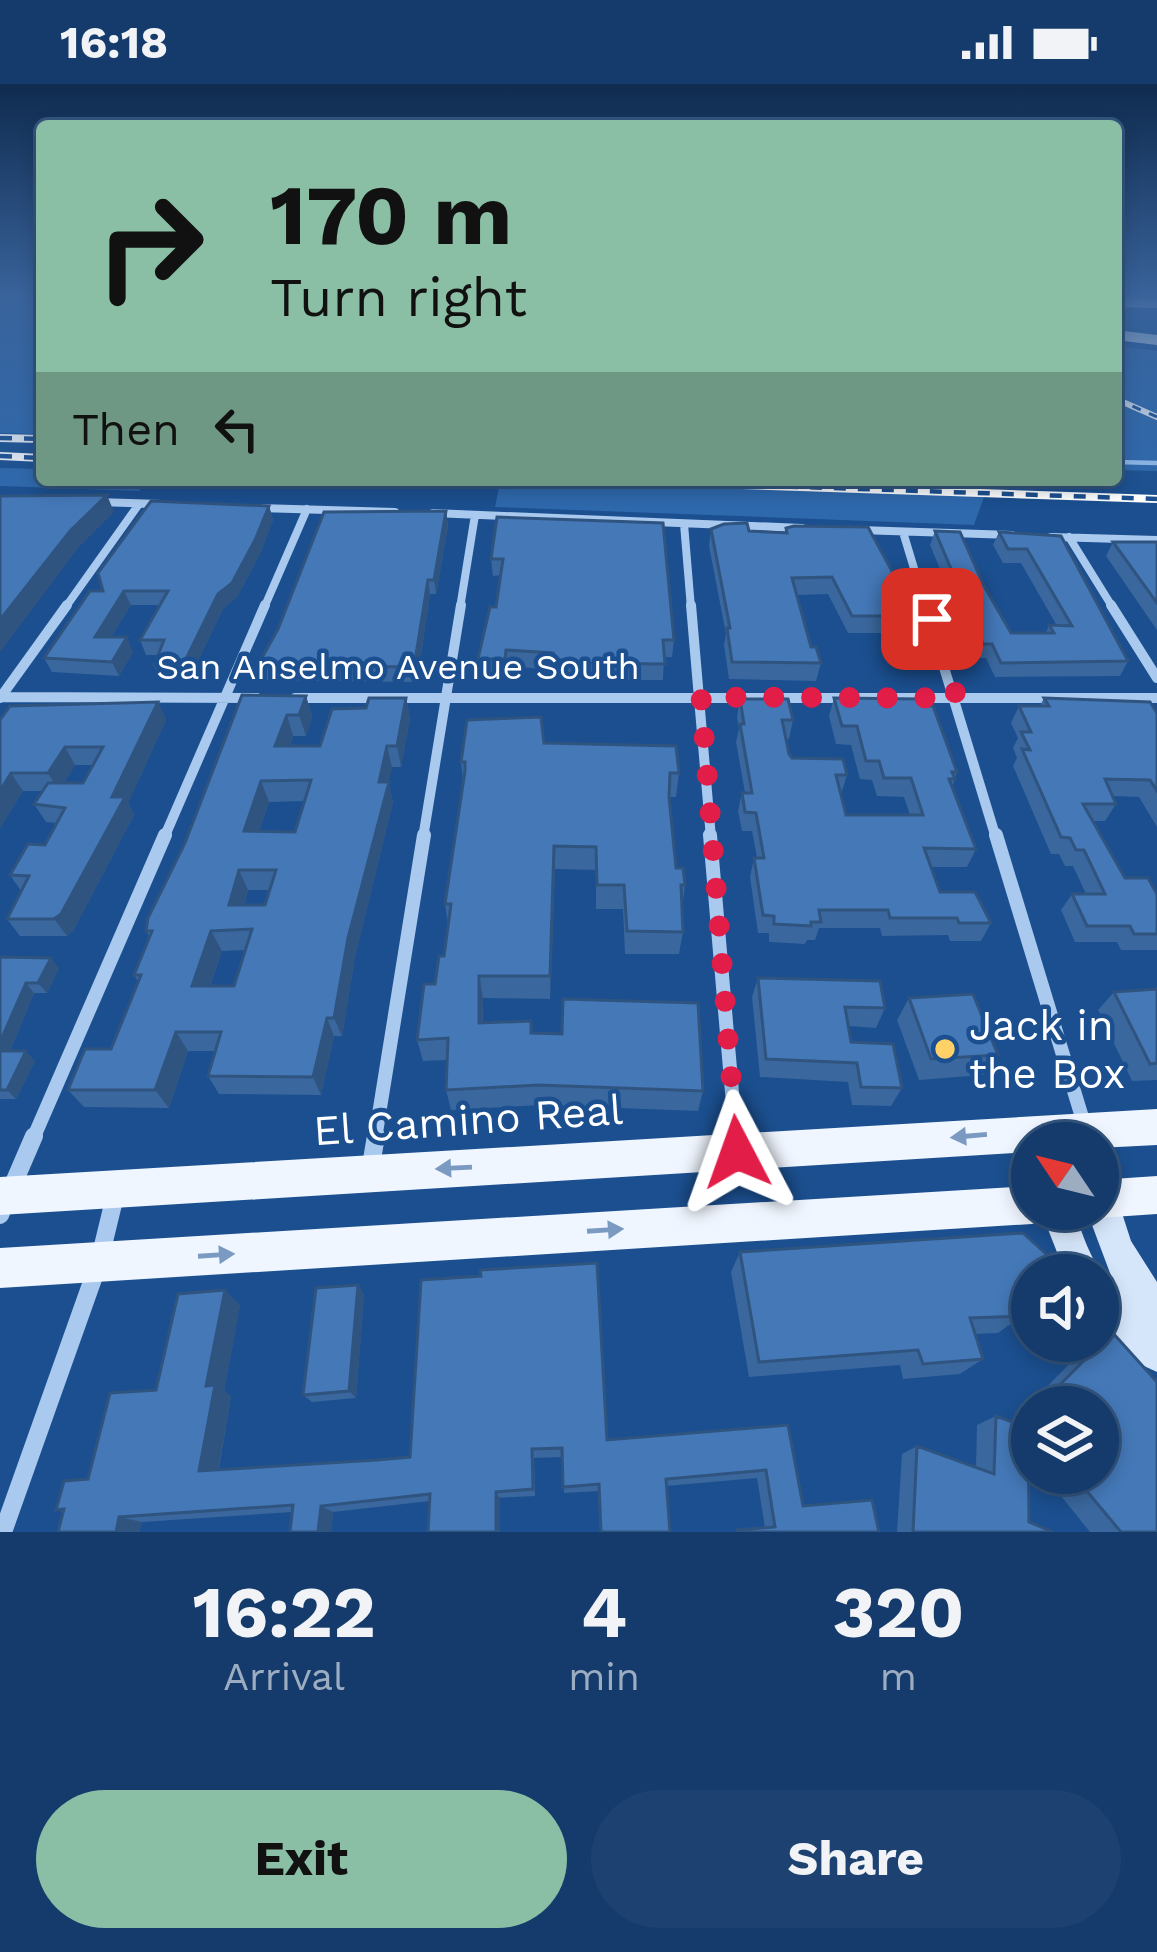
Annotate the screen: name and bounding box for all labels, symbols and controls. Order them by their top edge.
text: 16:18 [60,16,168,69]
text: 170 m [270,166,512,264]
icon: right [72,168,228,324]
text: Turn right [270,266,527,329]
icon: left [204,396,270,462]
text: Then [72,403,180,456]
pin [881,568,983,670]
icon: arrive [899,586,965,652]
street label: San Anselmo Avenue South [156,646,640,688]
place label: Jack in the Box [969,1001,1125,1098]
marker: Jack in the Box [932,1036,958,1062]
street label: El Camino Real [312,1085,624,1155]
position arrow [674,1089,800,1215]
north arrow [1011,1122,1119,1230]
map controls [1011,1122,1119,1494]
one-way arrow [950,1127,987,1146]
one-way arrow [434,1159,472,1178]
one-way arrow [587,1220,625,1239]
one-way arrow [198,1245,235,1264]
button: sound [1011,1254,1119,1362]
button: layers [1011,1386,1119,1494]
text: 16:22 [193,1570,376,1654]
text: 4 [581,1570,627,1654]
text: 320 [832,1570,964,1654]
text: Arrival [223,1654,345,1699]
text: min [568,1654,640,1699]
text: m [880,1654,917,1699]
button: Exit [36,1790,567,1928]
button: Share [591,1790,1121,1928]

